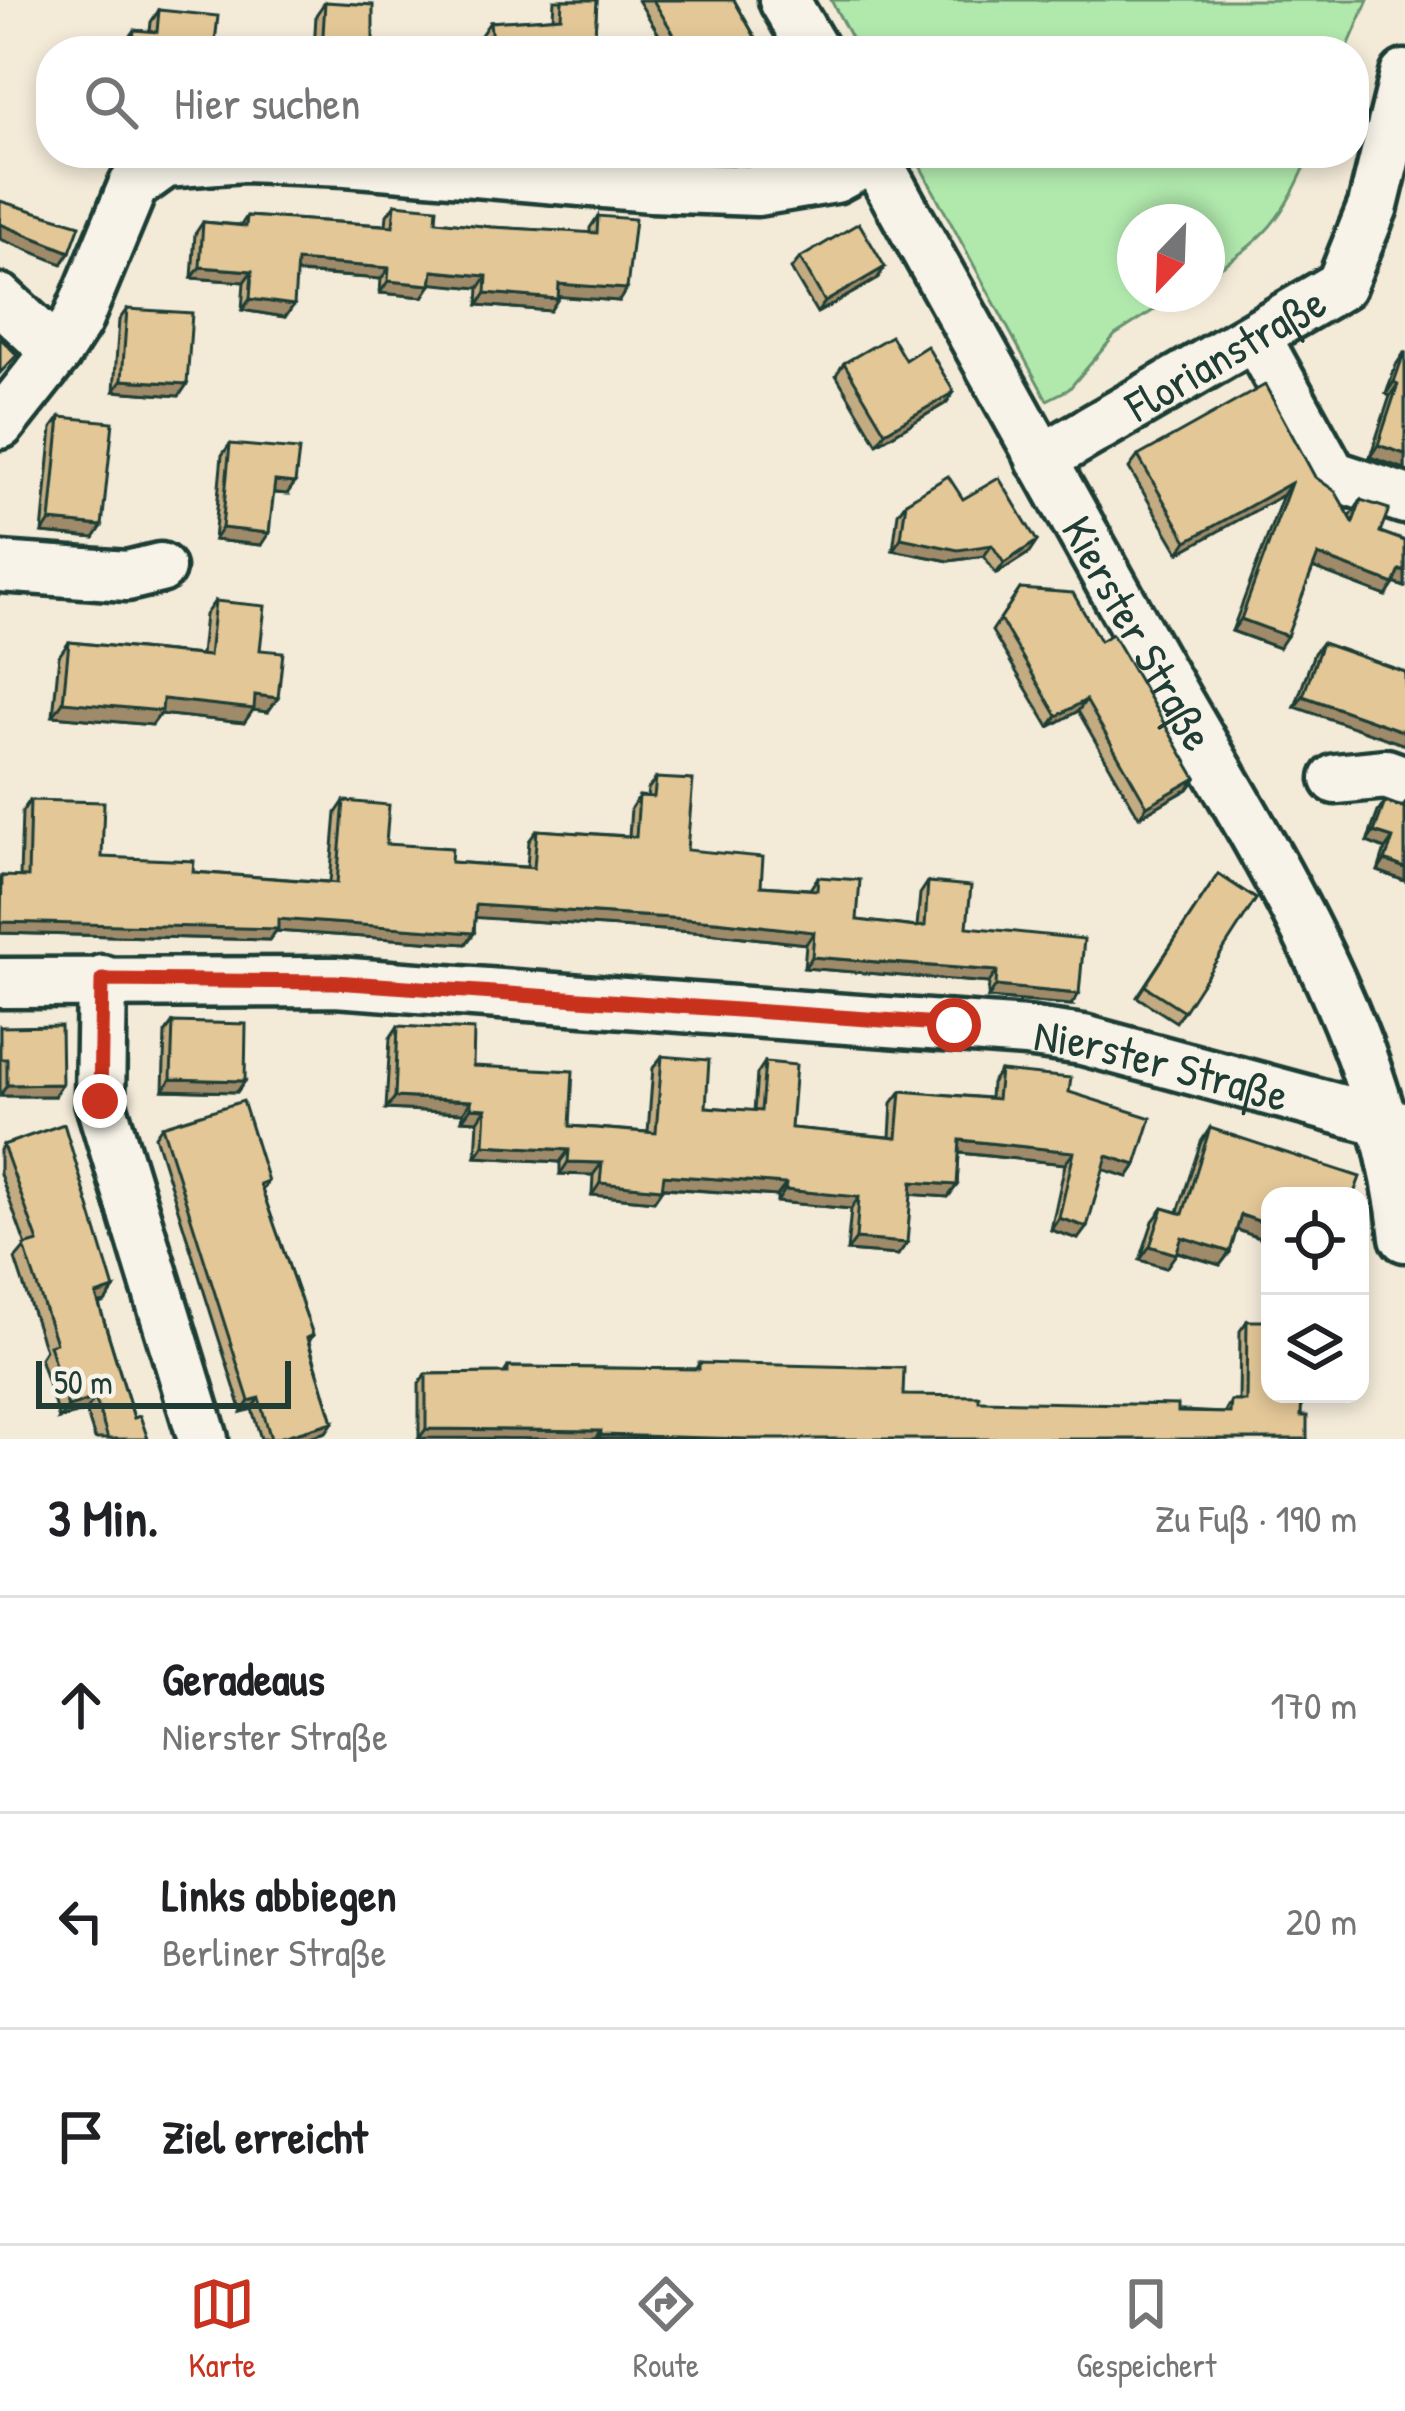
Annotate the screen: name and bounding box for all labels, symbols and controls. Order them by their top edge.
search box [36,36,1369,168]
icon: search [78,69,144,135]
text: Hier suchen [174,72,361,133]
north arrow [1117,204,1225,312]
street label: Florianstraße [1113,270,1336,435]
street label: Kierster Straße [1048,505,1230,761]
route start [927,998,981,1052]
street label: Nierster Straße [1031,1003,1296,1125]
route end [73,1074,127,1128]
map controls [1261,1187,1369,1403]
button: locate [1261,1187,1369,1295]
button: layers [1261,1295,1369,1403]
scale bar [36,1355,291,1408]
text: 50 m [54,1360,113,1404]
text: 3 Min. [48,1483,158,1552]
text: Zu Fuß · 190 m [1155,1491,1357,1544]
text: Geradeaus [162,1648,325,1709]
icon: ahead [48,1672,114,1738]
text: 170 m [1271,1678,1357,1731]
text: Nierster Straße [162,1709,388,1762]
text: Links abbiegen [162,1864,397,1925]
icon: left [48,1888,114,1954]
text: 20 m [1286,1894,1357,1947]
text: Berliner Straße [162,1925,386,1978]
icon: arrive [48,2104,114,2170]
text: Ziel erreicht [162,2106,368,2167]
tab: Karte [189,2271,256,2387]
tab: Route [633,2271,699,2387]
tab: Gespeichert [1076,2271,1216,2387]

